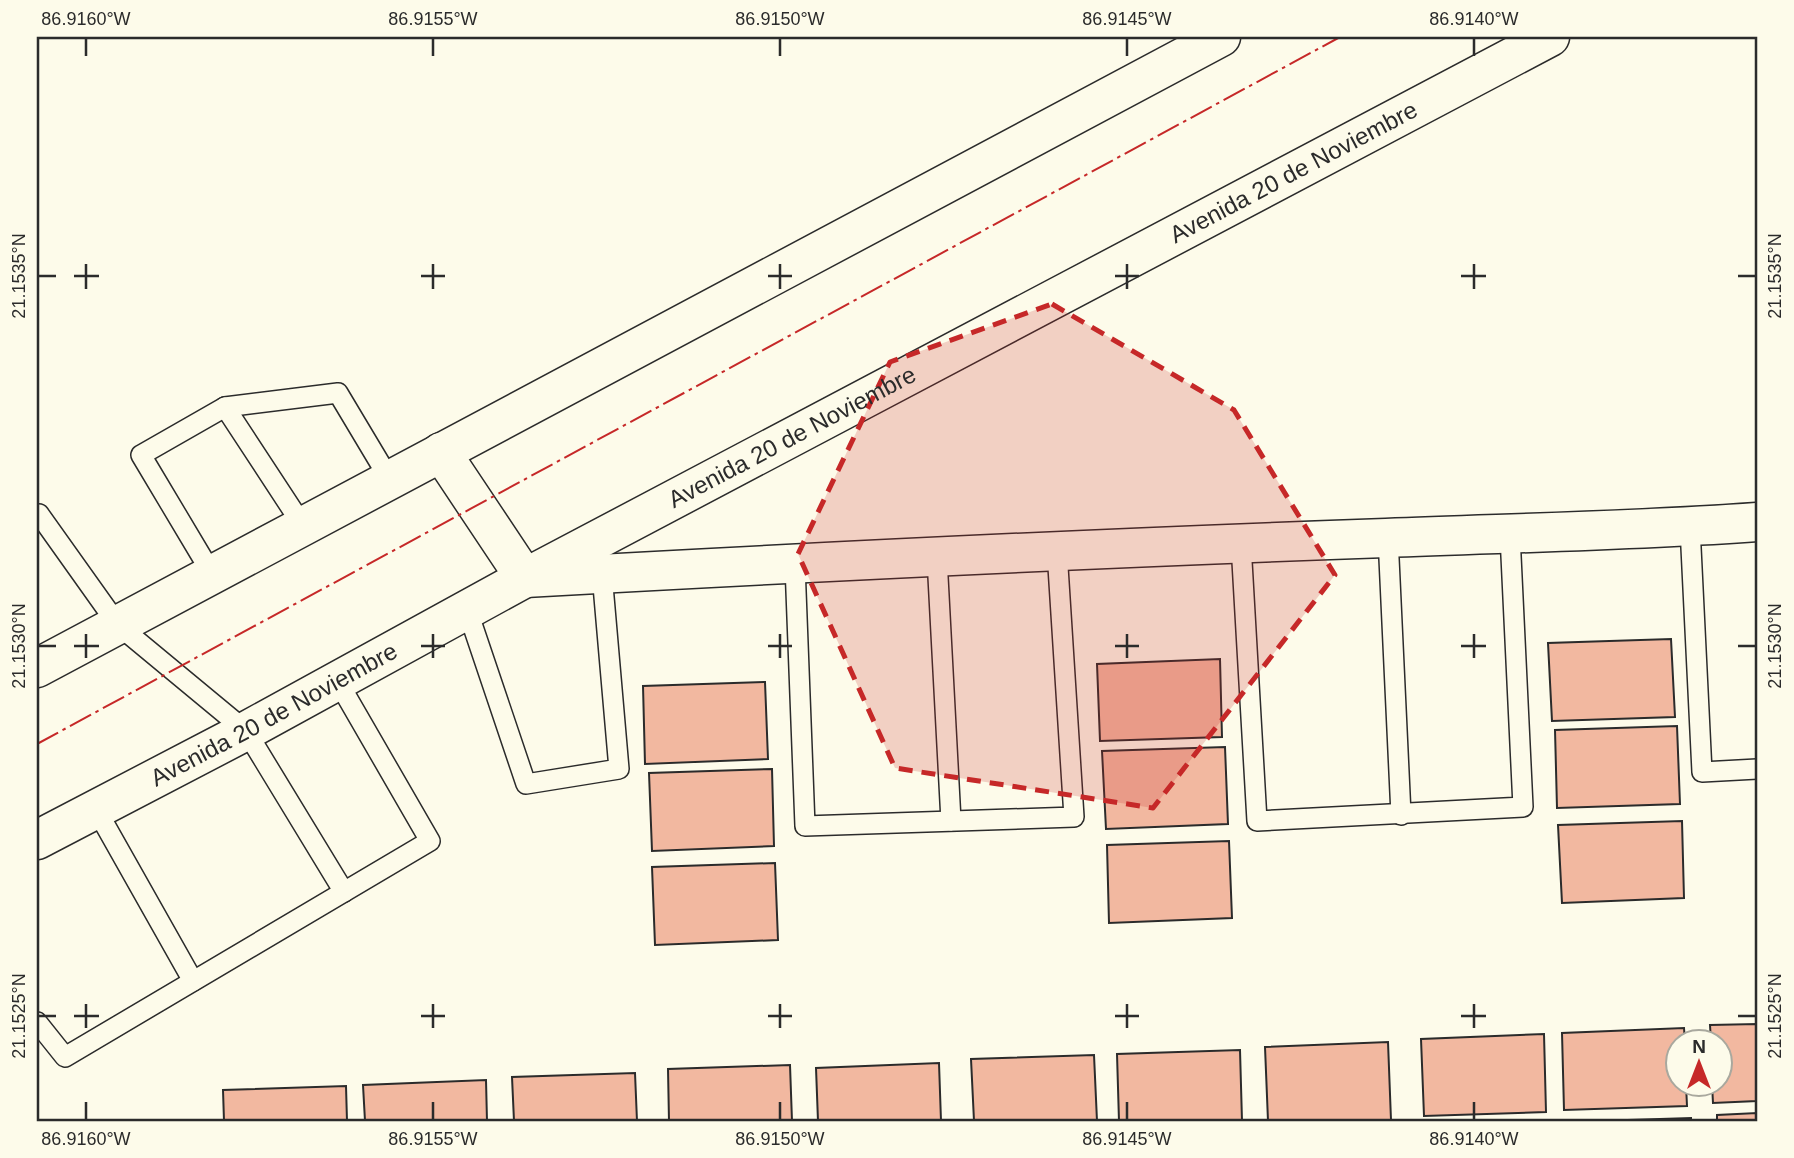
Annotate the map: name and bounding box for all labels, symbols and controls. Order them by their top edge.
text: 86.9160°W [41,9,131,29]
text: 86.9155°W [388,9,478,29]
text: 86.9150°W [735,9,825,29]
text: 86.9145°W [1082,9,1172,29]
text: 86.9140°W [1429,9,1519,29]
street label: Avenida 20 de Noviembre [1165,96,1422,248]
text: 21.1535°N [9,233,29,319]
text: 21.1535°N [1765,233,1785,319]
street label: Avenida 20 de Noviembre [664,360,920,513]
text: 21.1530°N [9,603,29,689]
text: 21.1530°N [1765,603,1785,689]
street label: Avenida 20 de Noviembre [146,637,402,791]
text: 21.1525°N [9,973,29,1059]
text: 21.1525°N [1765,973,1785,1059]
north arrow [1664,1028,1734,1098]
text: N [1692,1036,1706,1057]
text: 86.9160°W [41,1129,131,1149]
text: 86.9155°W [388,1129,478,1149]
text: 86.9150°W [735,1129,825,1149]
text: 86.9145°W [1082,1129,1172,1149]
text: 86.9140°W [1429,1129,1519,1149]

